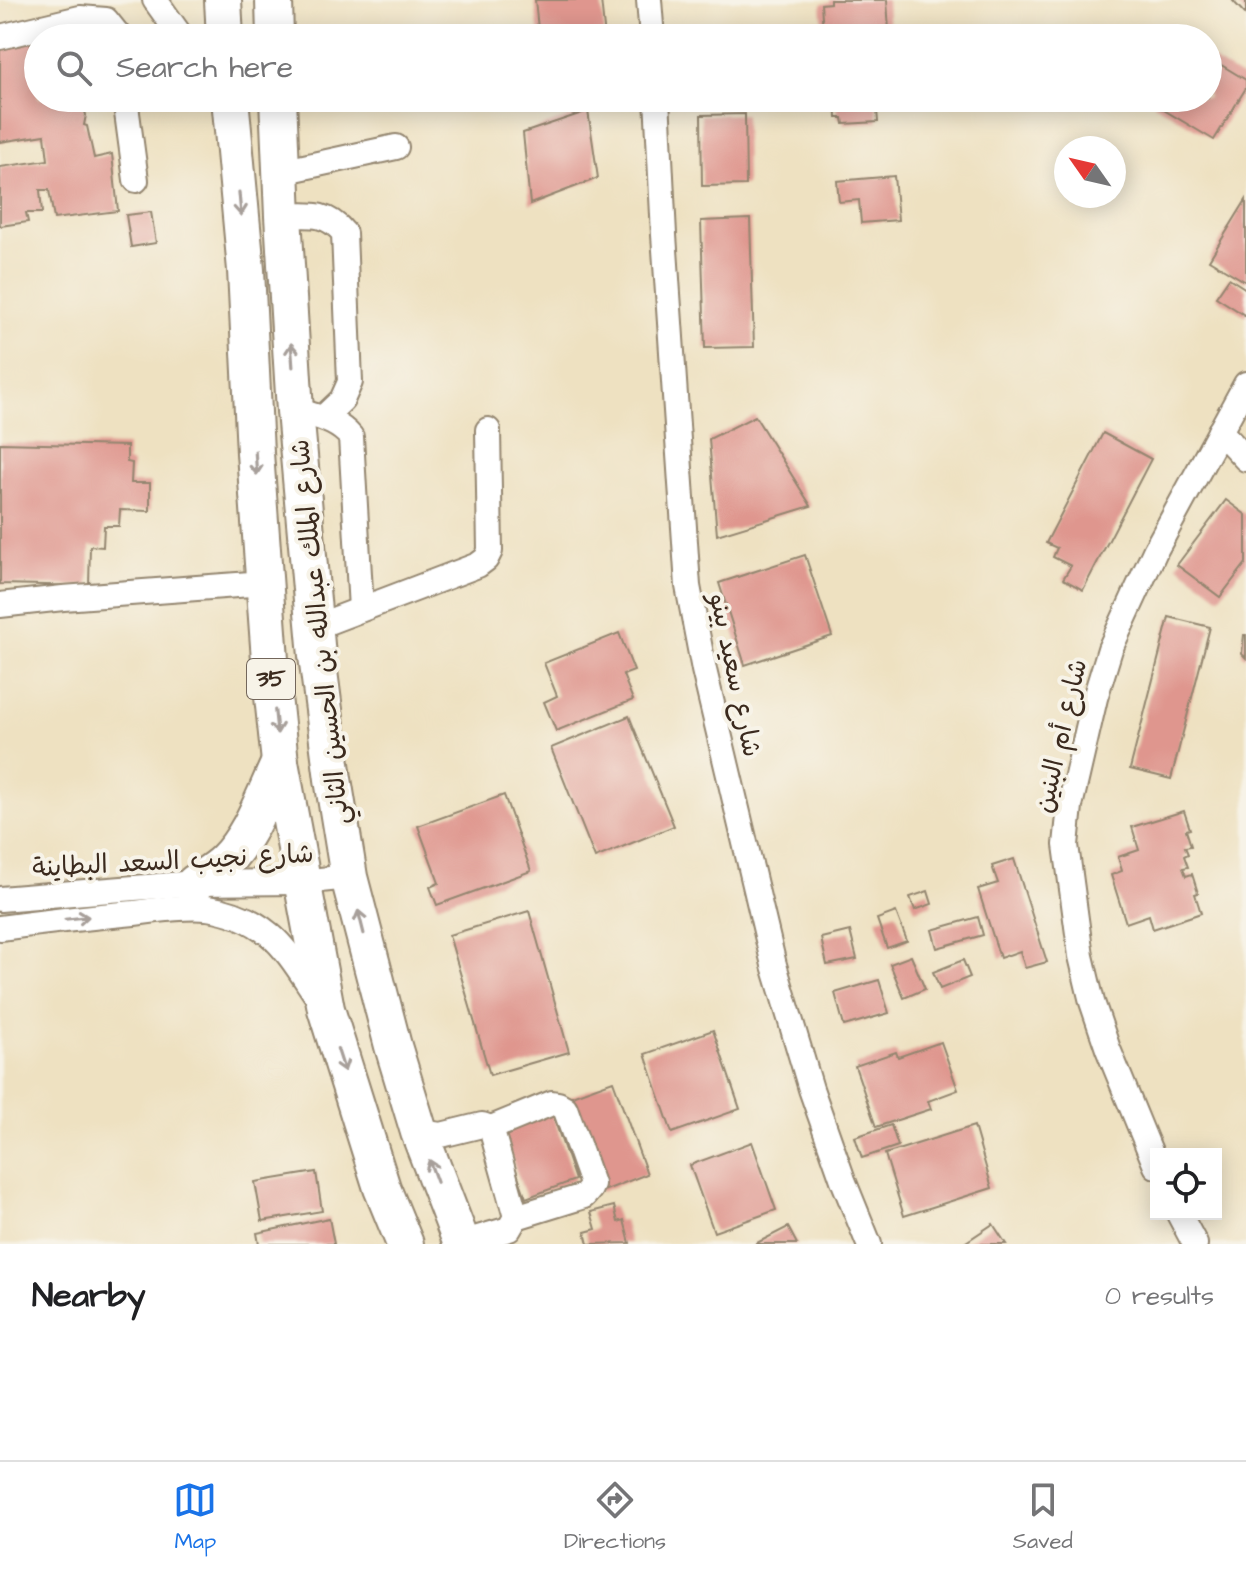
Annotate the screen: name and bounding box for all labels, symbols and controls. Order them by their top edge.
search box [24,24,1222,112]
icon: search [52,46,96,90]
text: Search here [116,47,293,89]
north arrow [1054,136,1126,208]
one-way arrow [233,190,248,217]
one-way arrow [284,342,299,369]
street label: شارع الملك عبدالله بن الحسين الثاني [282,437,362,827]
one-way arrow [249,449,264,476]
street label: شارع سعيد بينو [700,589,770,760]
street label: شارع أم البنين [1026,656,1097,817]
road number: 35 [247,659,295,699]
one-way arrow [268,708,283,735]
street label: شارع نجيب السعد البطاينة [31,836,315,886]
one-way arrow [352,909,367,935]
one-way arrow [63,910,90,925]
one-way arrow [334,1046,349,1072]
map controls [1150,1148,1222,1220]
button: locate [1150,1148,1222,1220]
one-way arrow [425,1160,439,1184]
text: Nearby [32,1272,146,1320]
text: 0 results [1105,1278,1214,1314]
tab: Map [173,1478,217,1557]
tab: Directions [564,1478,666,1557]
tab: Saved [1013,1478,1073,1557]

